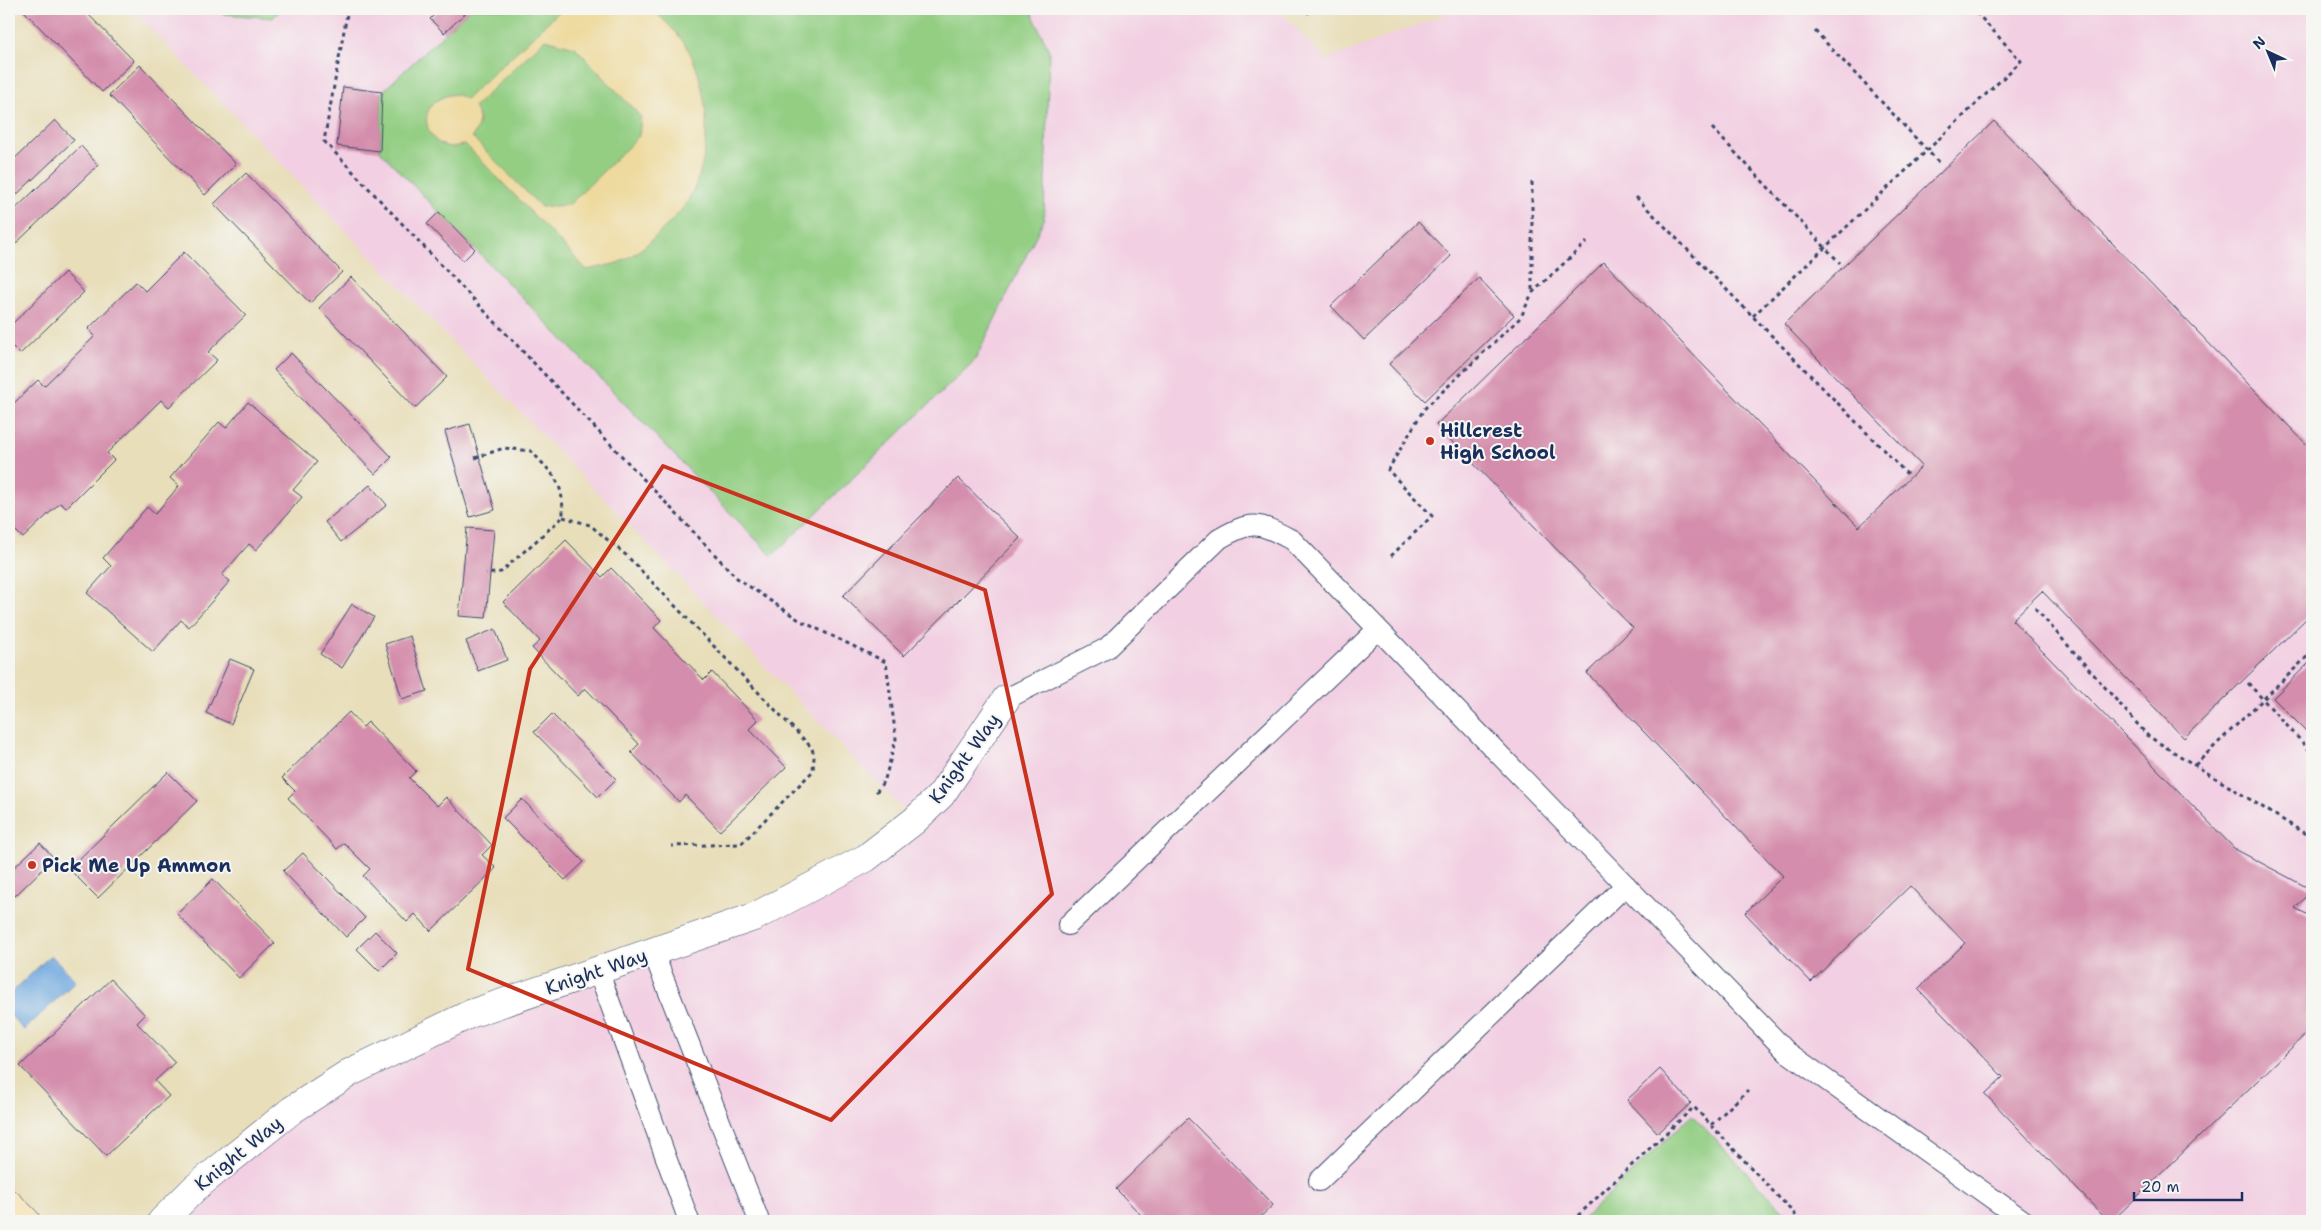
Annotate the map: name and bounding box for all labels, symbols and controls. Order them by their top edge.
north arrow [2244,28,2294,78]
text: N [2249,32,2269,53]
place label: Hillcrest High School [1440,418,1556,465]
marker: Hillcrest High School [1424,435,1436,447]
street label: Knight Way [923,708,1006,809]
place label: Pick Me Up Ammon [42,853,231,878]
marker: Pick Me Up Ammon [26,859,38,871]
street label: Knight Way [542,942,650,1001]
street label: Knight Way [189,1110,287,1197]
scale bar [2134,1170,2241,1202]
text: 20 m [2141,1177,2180,1197]

